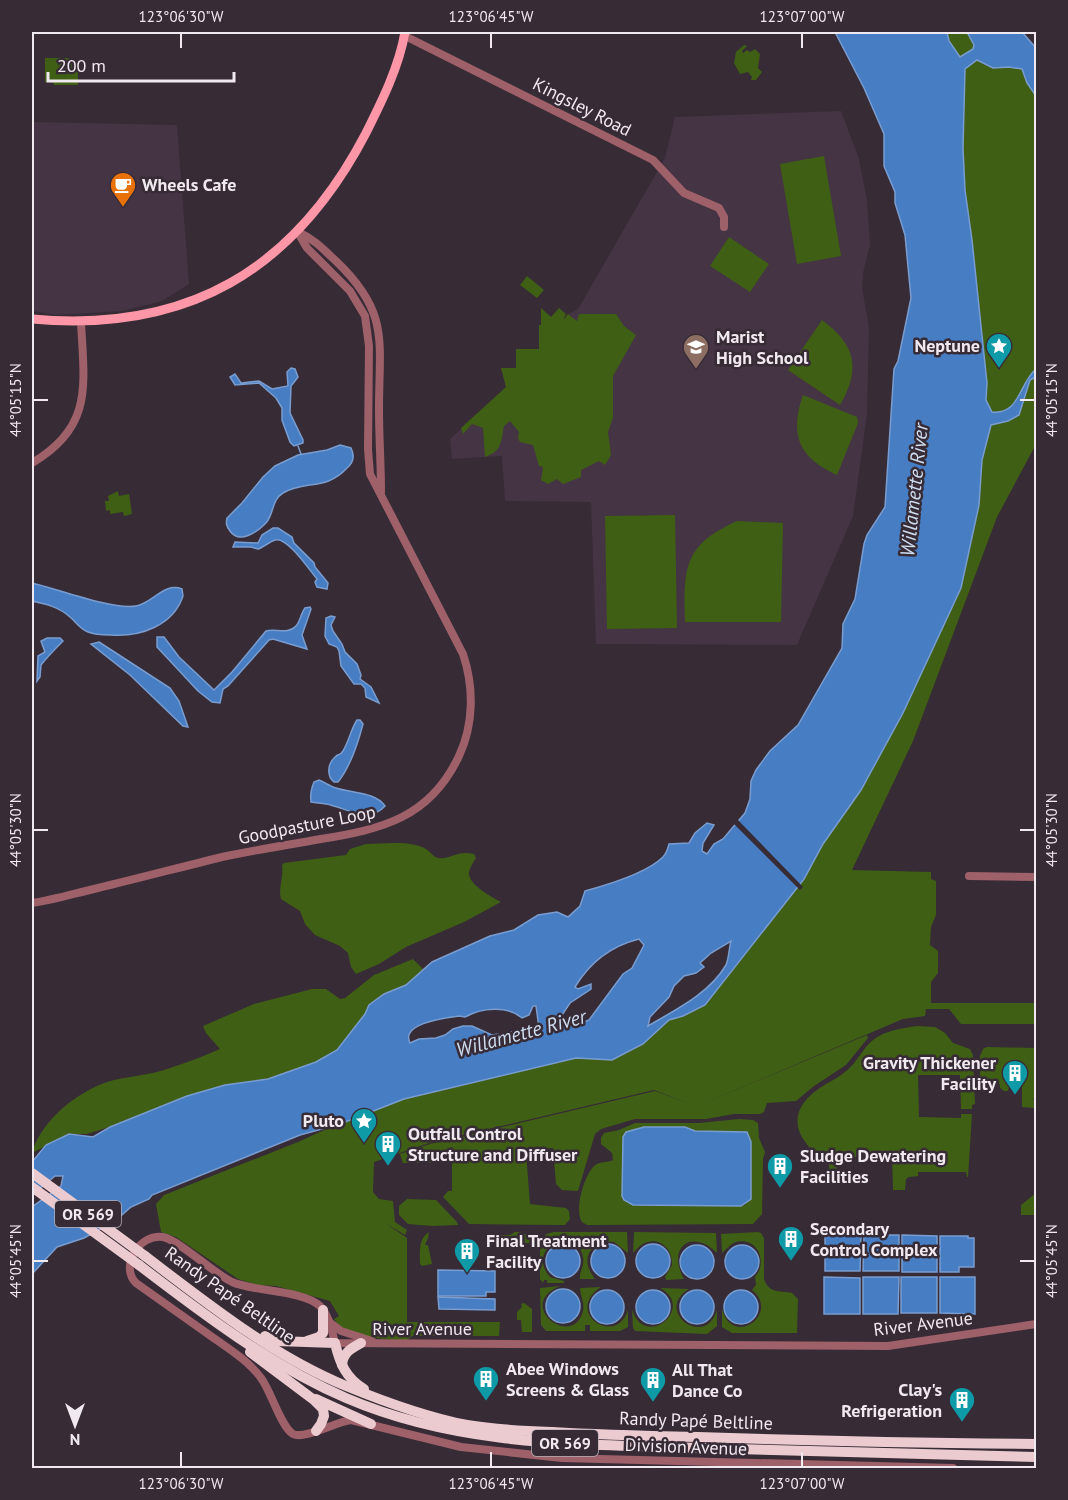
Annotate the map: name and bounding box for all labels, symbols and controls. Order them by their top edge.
text: 123°06'30"W [139,7,224,26]
text: 123°06'45"W [449,7,534,26]
text: 123°07'00"W [760,7,845,26]
scale bar [48,45,234,83]
text: 200 m [57,54,106,77]
street label: Kingsley Road [529,72,635,141]
cafe icon: Wheels Cafe [108,170,138,208]
place label: Wheels Cafe [142,173,236,196]
place label: Marist High School [716,325,809,369]
place icon: Neptune [984,331,1014,369]
school or university icon: Marist High School [681,332,711,370]
place label: Neptune [914,334,980,357]
text: 44°05'15"N [6,363,25,437]
text: 44°05'15"N [1042,363,1061,437]
water label: Willamette River [894,421,934,558]
text: 44°05'30"N [6,793,25,867]
text: 44°05'30"N [1042,793,1061,867]
street label: Goodpasture Loop [236,800,378,849]
water label: Willamette River [453,1003,590,1063]
place label: Gravity Thickener Facility [863,1051,997,1095]
building icon: Gravity Thickener Facility [1000,1058,1030,1096]
place icon: Pluto [349,1106,379,1144]
place label: Pluto [303,1109,344,1132]
place label: Outfall Control Structure and Diffuser [408,1122,578,1166]
building icon: Outfall Control Structure and Diffuser [373,1129,403,1167]
place label: Sludge Dewatering Facilities [800,1144,946,1188]
building icon: Sludge Dewatering Facilities [765,1151,795,1189]
road number: OR 569 [55,1201,121,1227]
place label: Secondary Control Complex [810,1217,938,1261]
text: 44°05'45"N [6,1224,25,1298]
building icon: Secondary Control Complex [776,1224,806,1262]
text: 44°05'45"N [1042,1224,1061,1298]
place label: Final Treatment Facility [486,1229,607,1273]
building icon: Final Treatment Facility [452,1236,482,1274]
street label: Randy Papé Beltline [161,1241,300,1348]
street label: River Avenue [872,1306,974,1341]
street label: River Avenue [372,1317,472,1340]
place label: Abee Windows Screens & Glass [506,1357,630,1401]
place label: All That Dance Co [672,1358,743,1402]
building icon: Abee Windows Screens & Glass [471,1364,501,1402]
building icon: All That Dance Co [638,1365,668,1403]
place label: Clay's Refrigeration [841,1378,942,1422]
building icon: Clay's Refrigeration [947,1385,977,1423]
north arrow [45,1395,105,1455]
street label: Randy Papé Beltline [619,1406,773,1435]
text: N [70,1430,80,1450]
road number: OR 569 [532,1430,598,1456]
street label: Division Avenue [624,1433,748,1460]
text: 123°06'30"W [139,1474,224,1493]
text: 123°06'45"W [449,1474,534,1493]
text: 123°07'00"W [760,1474,845,1493]

